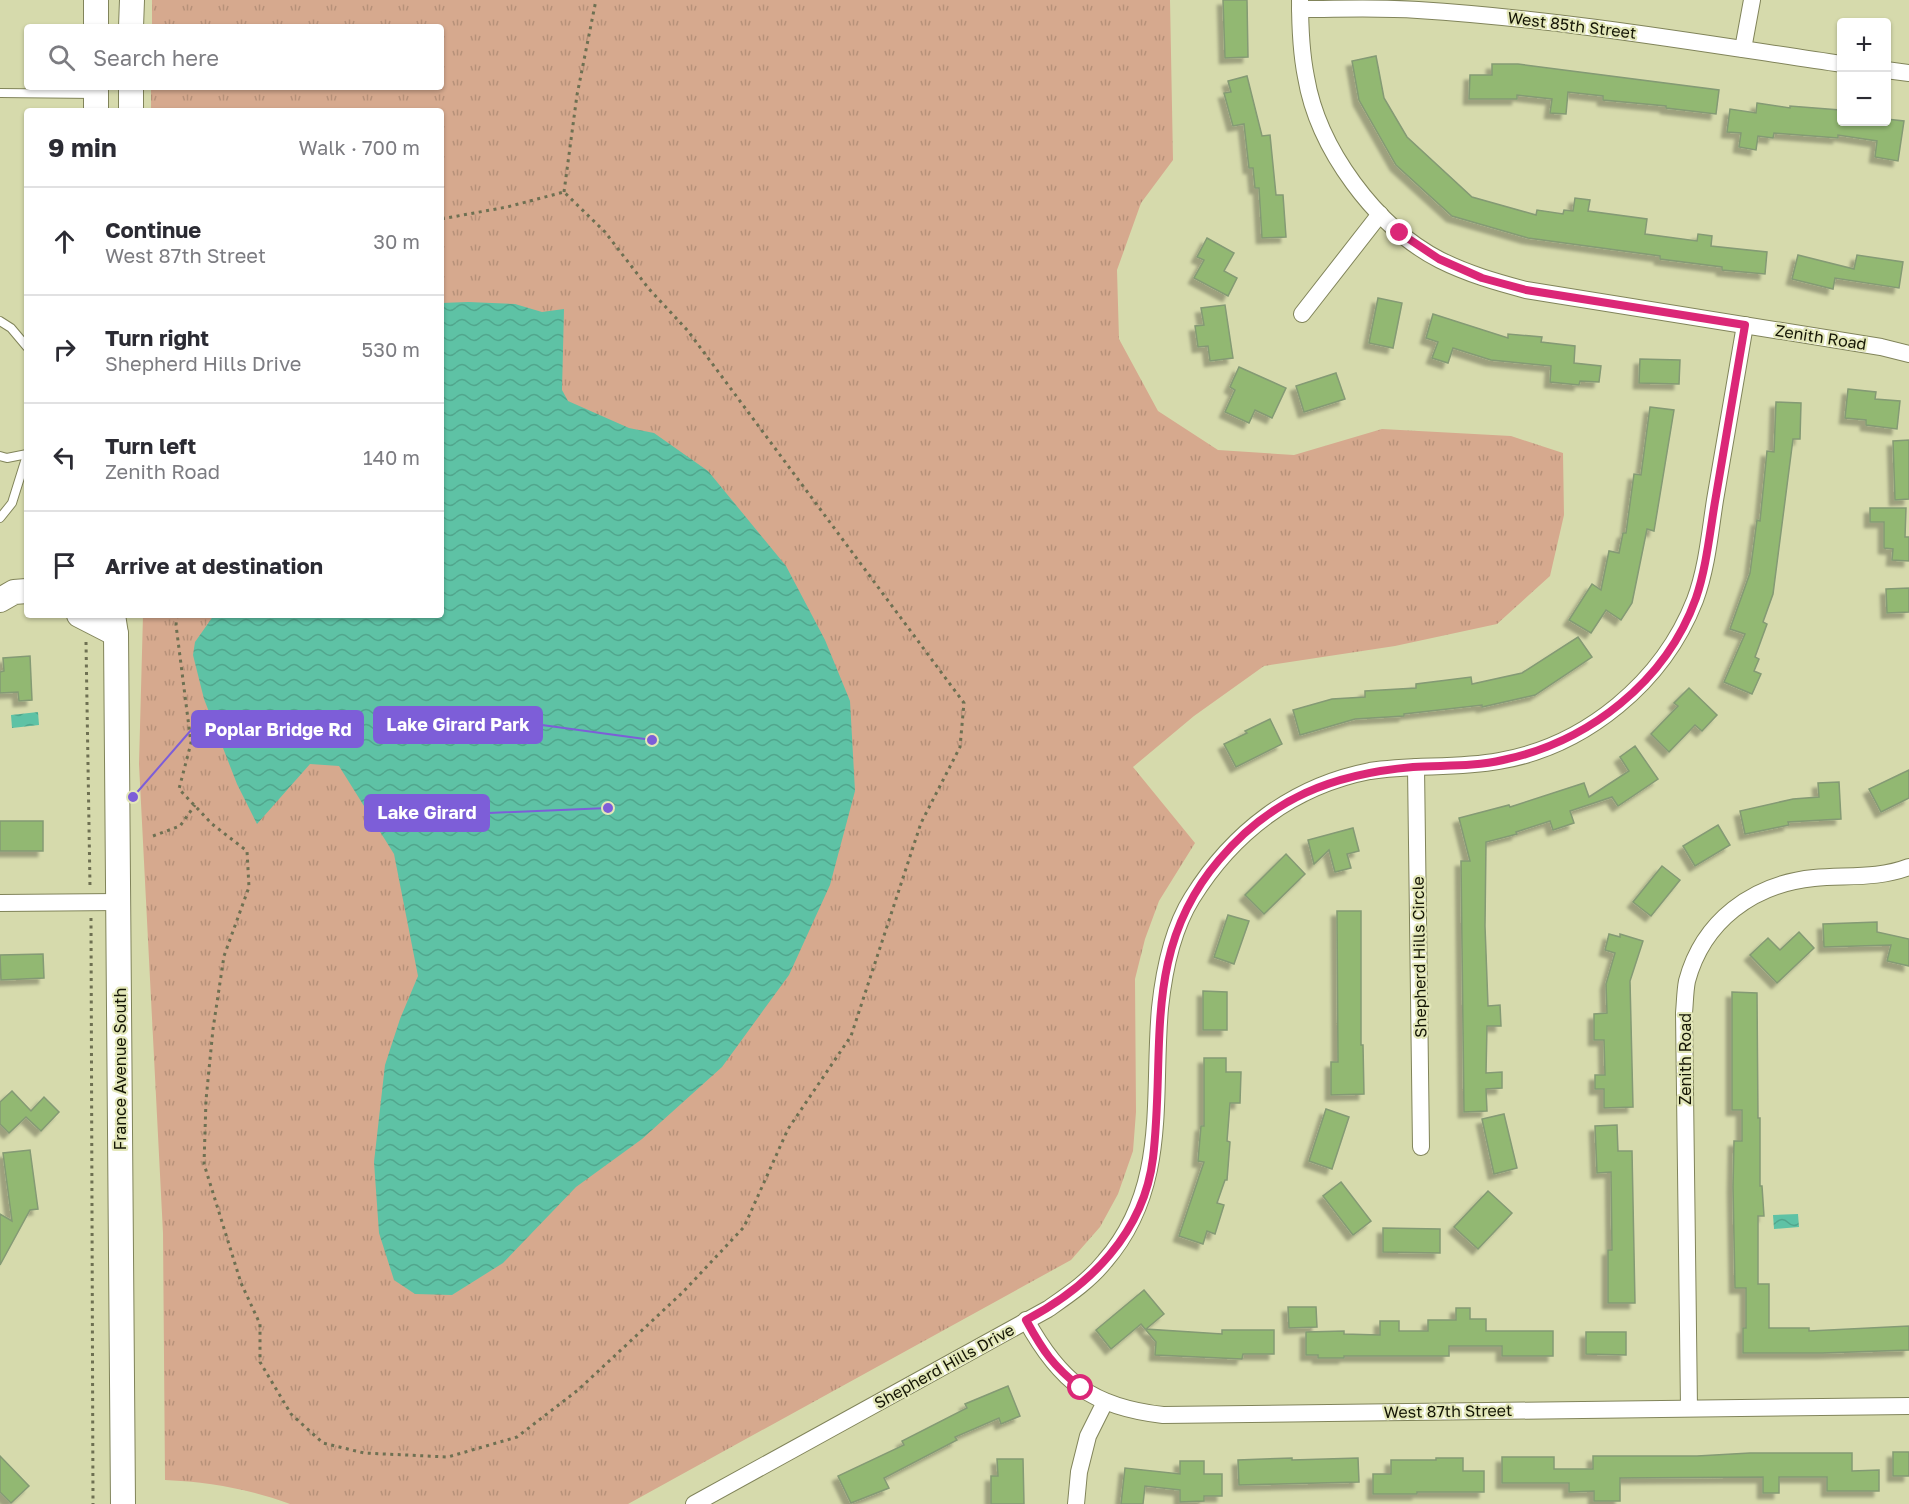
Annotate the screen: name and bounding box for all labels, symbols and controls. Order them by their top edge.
street label: West 85th Street [1506,7,1638,43]
map controls [1837,18,1891,126]
button: + [1837,18,1891,72]
search box [24,24,444,90]
icon: search [45,41,78,74]
text: Search here [93,44,219,71]
button: − [1837,72,1891,126]
text: 9 min [48,132,117,163]
text: Walk · 700 m [299,135,420,159]
text: Continue [105,216,201,243]
route end [1386,219,1412,245]
icon: ahead [48,225,81,258]
text: 30 m [373,229,420,253]
text: West 87th Street [105,243,266,267]
street label: Zenith Road [1774,320,1868,354]
text: Turn right [105,324,209,351]
icon: right [48,333,81,366]
text: 530 m [362,337,420,361]
text: Shepherd Hills Drive [105,351,301,375]
text: Turn left [105,432,196,459]
icon: left [48,441,81,474]
text: 140 m [363,445,420,469]
text: Zenith Road [105,459,220,483]
icon: arrive [48,549,81,582]
text: Arrive at destination [105,552,323,579]
callout: Lake Girard Park [374,707,542,743]
callout: Poplar Bridge Rd [192,711,363,747]
text: Lake Girard Park [386,713,530,735]
text: Poplar Bridge Rd [205,718,351,740]
callout: Lake Girard [365,795,489,831]
text: Lake Girard [377,801,477,823]
street label: Shepherd Hills Circle [1408,876,1430,1038]
street label: France Avenue South [110,988,130,1150]
street label: Zenith Road [1675,1013,1695,1105]
street label: Shepherd Hills Drive [870,1319,1018,1413]
route start [1067,1374,1093,1400]
street label: West 87th Street [1383,1400,1513,1422]

